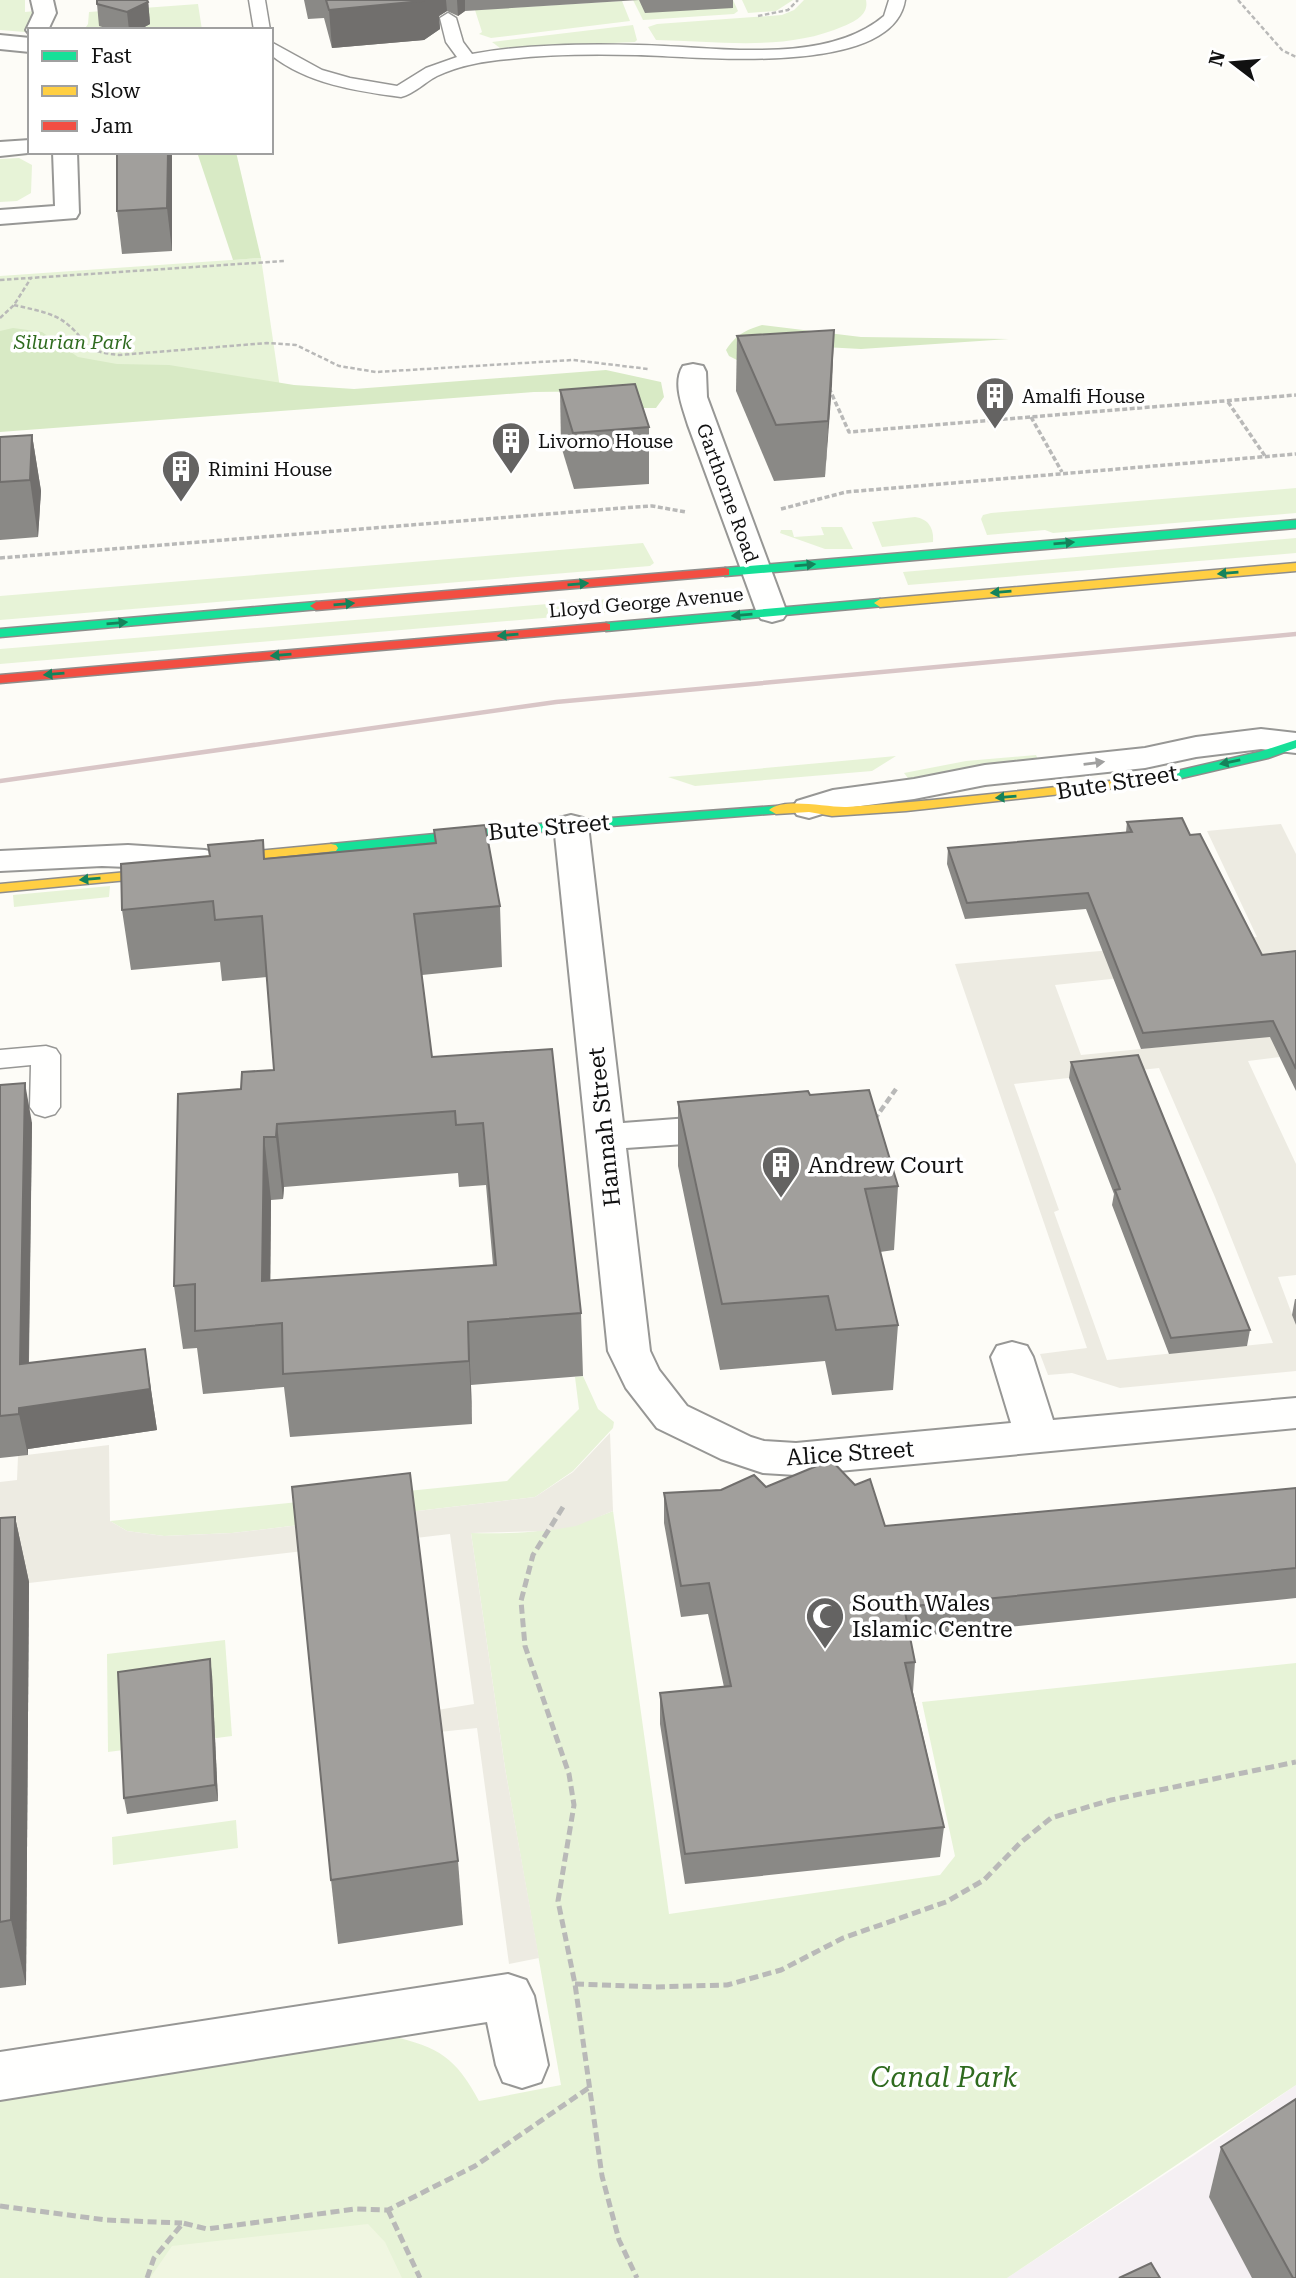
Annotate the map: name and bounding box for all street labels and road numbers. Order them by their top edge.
street label: Garthorne Road [692,420,763,566]
street label: Lloyd George Avenue [548,583,744,622]
street label: Bute Street [1055,760,1180,805]
street label: Bute Street [487,809,612,846]
street label: Hannah Street [583,1045,626,1208]
street label: Alice Street [785,1436,915,1471]

